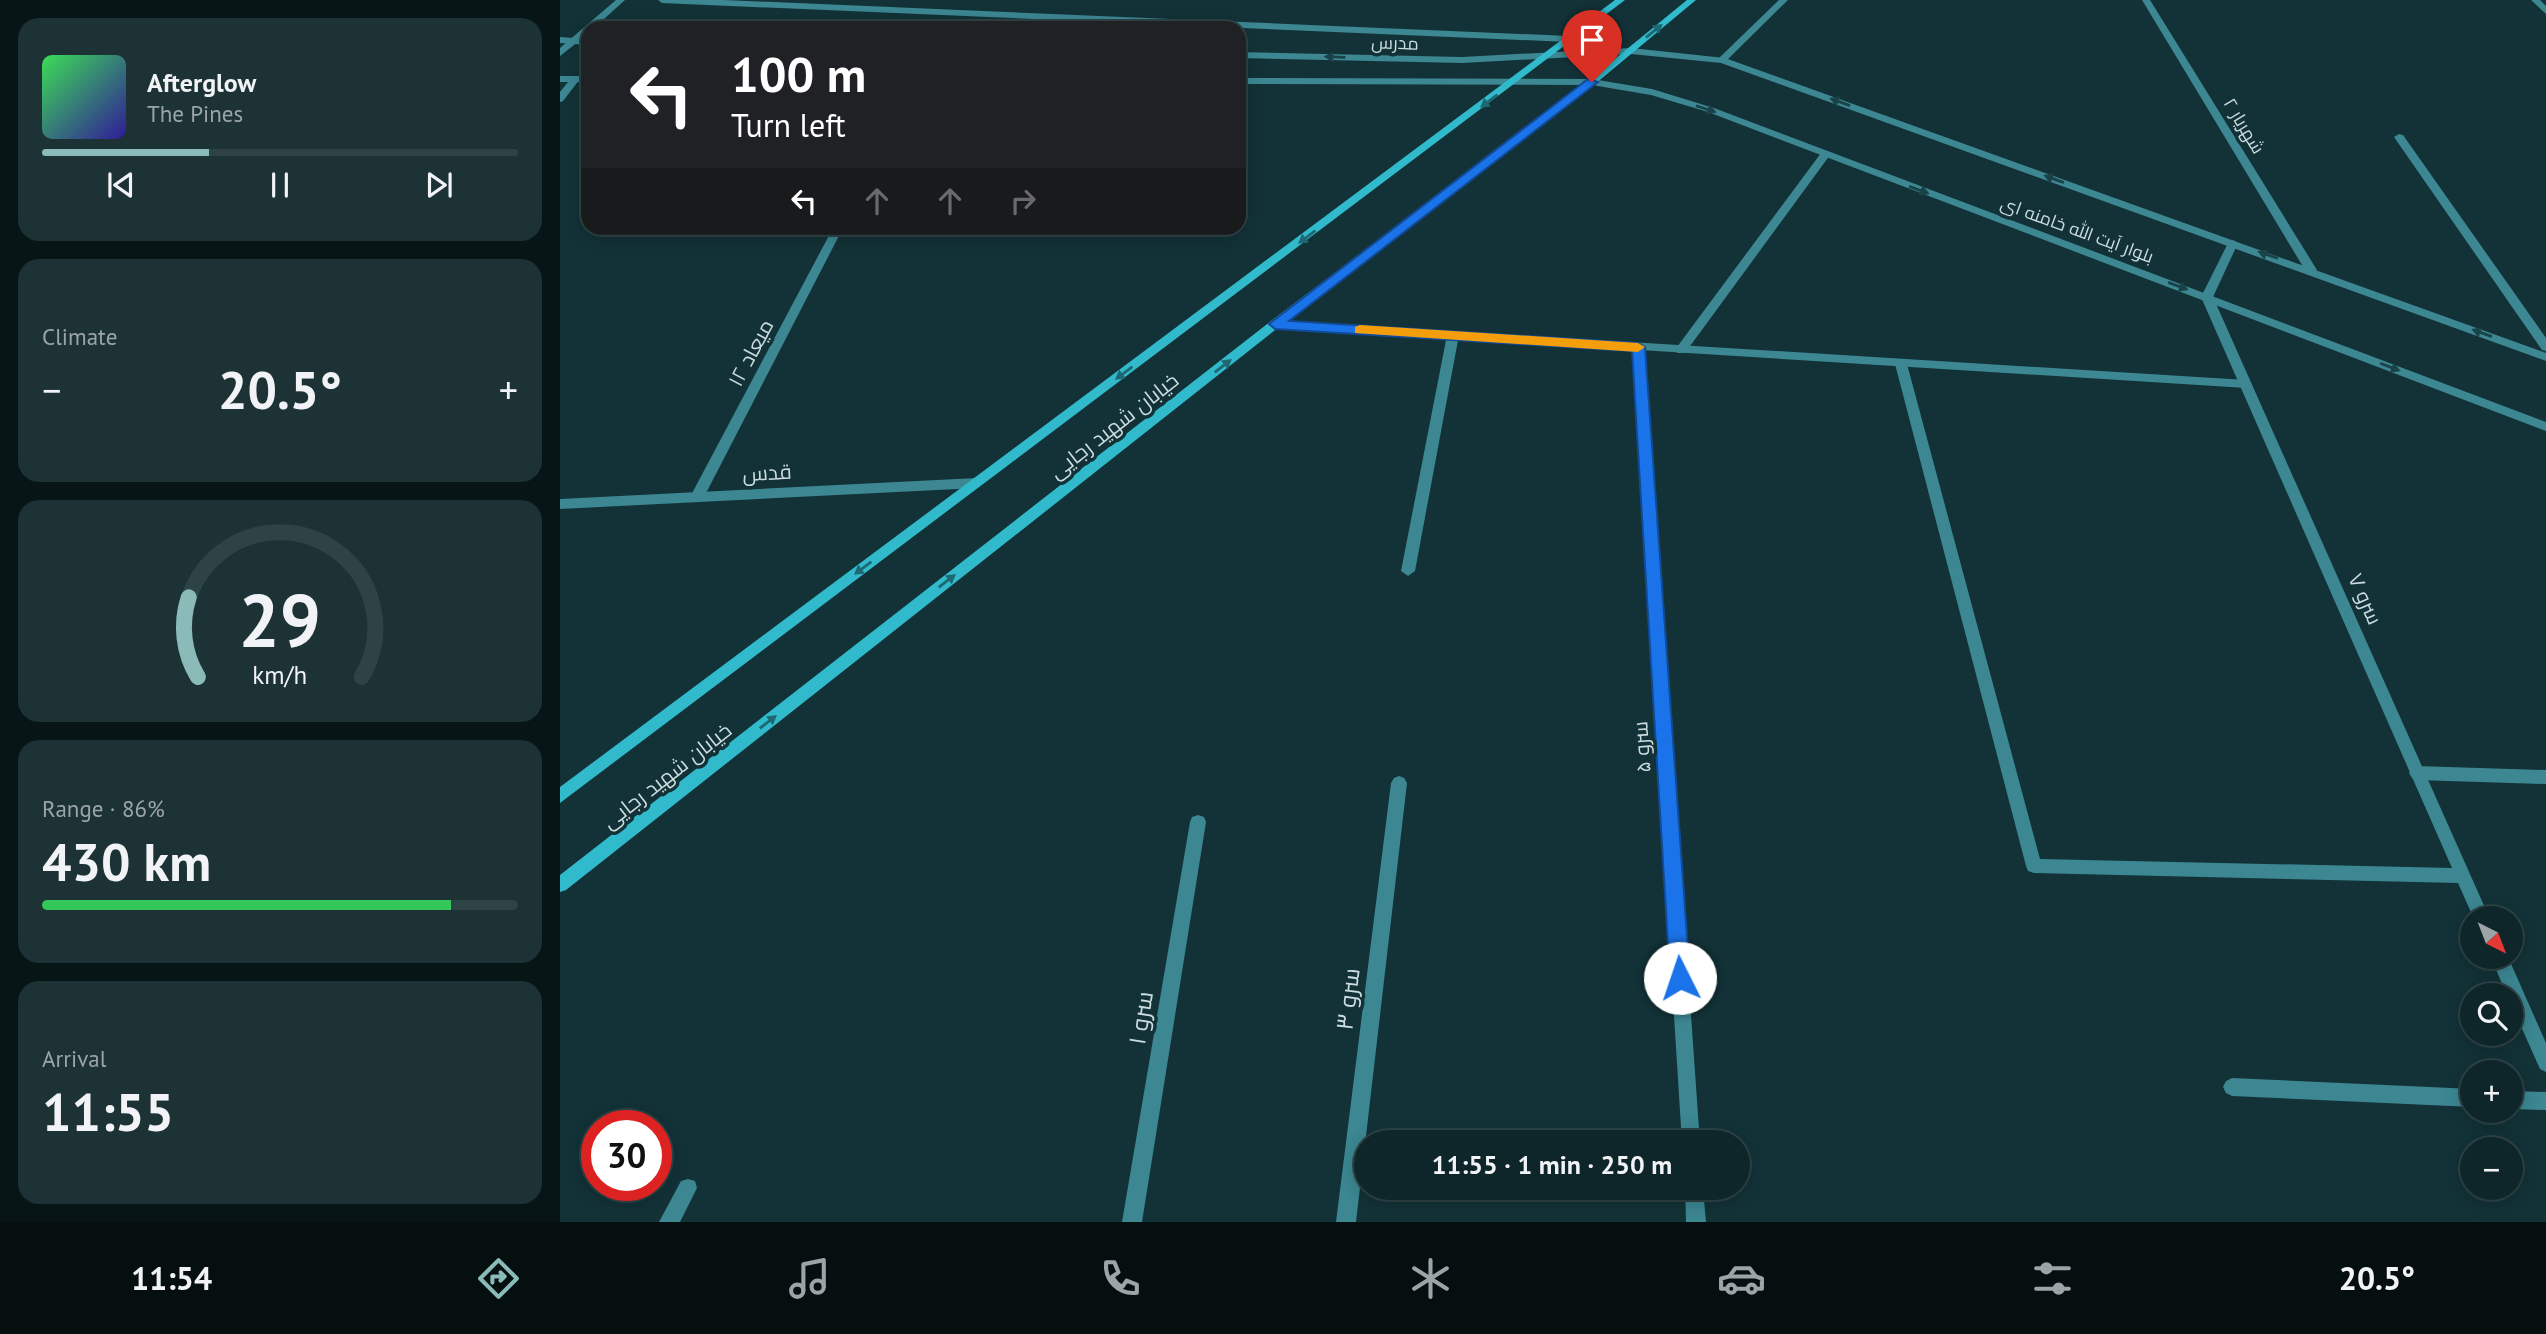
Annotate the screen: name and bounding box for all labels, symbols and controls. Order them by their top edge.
pin [1562,10,1622,82]
icon: arrive [1573,21,1611,59]
one-way arrow [1646,24,1663,39]
street label: مدرس [1371,30,1419,55]
text: 100 m [731,42,866,106]
icon: left [616,49,707,140]
one-way arrow [1324,51,1346,63]
text: Afterglow [147,66,256,99]
one-way arrow [1480,94,1498,108]
street label: شهریار ۲ [2219,94,2270,158]
one-way arrow [1829,97,1850,108]
text: The Pines [147,99,243,128]
text: Turn left [731,104,846,146]
one-way arrow [1696,104,1717,114]
icon: previous [102,166,140,204]
icon: pause [261,166,299,204]
icon: next [420,166,458,204]
one-way arrow [2043,173,2064,184]
icon: left [785,182,823,220]
icon: ahead [858,182,896,220]
icon: ahead [931,182,969,220]
icon: right [1004,182,1042,220]
one-way arrow [1908,185,1929,196]
street label: بلوار آیت الله خامنه ای [1997,191,2157,268]
one-way arrow [1297,230,1316,244]
one-way arrow [2258,249,2279,260]
one-way arrow [2167,281,2188,292]
street label: میعاد ۱۲ [722,314,780,391]
text: Climate [42,322,117,351]
one-way arrow [2471,328,2492,339]
text: 20.5° [218,356,342,423]
one-way arrow [1213,358,1231,373]
one-way arrow [2380,362,2401,373]
text: − [42,365,61,414]
text: + [499,365,518,414]
one-way arrow [1115,366,1133,380]
street label: خیابان شهید رجایی [1043,367,1184,485]
street label: قدس [742,458,792,487]
one-way arrow [855,560,873,575]
street label: سرو ۷ [2342,569,2389,629]
text: 29 [239,573,321,667]
one-way arrow [938,574,956,589]
text: km/h [253,659,307,691]
one-way arrow [759,715,777,729]
street label: خیابان شهید رجایی [596,717,737,835]
street label: سرو ۵ [1626,720,1657,774]
text: Range · 86% [42,794,165,823]
text: 430 km [42,828,211,895]
north arrow [2460,906,2524,970]
map controls [2460,906,2523,1200]
position arrow [1643,941,1717,1015]
street label: سرو ۳ [1328,966,1367,1032]
button: search [2460,983,2523,1046]
street label: سرو ۱ [1121,989,1160,1047]
text: Arrival [42,1044,106,1073]
button: + [2460,1060,2523,1123]
text: 11:55 [42,1078,174,1145]
speed limit sign: 30 [581,1110,672,1201]
button: − [2460,1137,2523,1200]
text: 11:55 · 1 min · 250 m [1432,1148,1672,1181]
icon: directions [474,1254,523,1303]
icon: music [785,1254,834,1303]
icon: phone [1096,1254,1145,1303]
icon: climate [1406,1254,1455,1303]
icon: car [1717,1254,1766,1303]
icon: filters [2028,1254,2077,1303]
text: 11:54 [131,1257,212,1299]
text: 20.5° [2339,1257,2415,1299]

